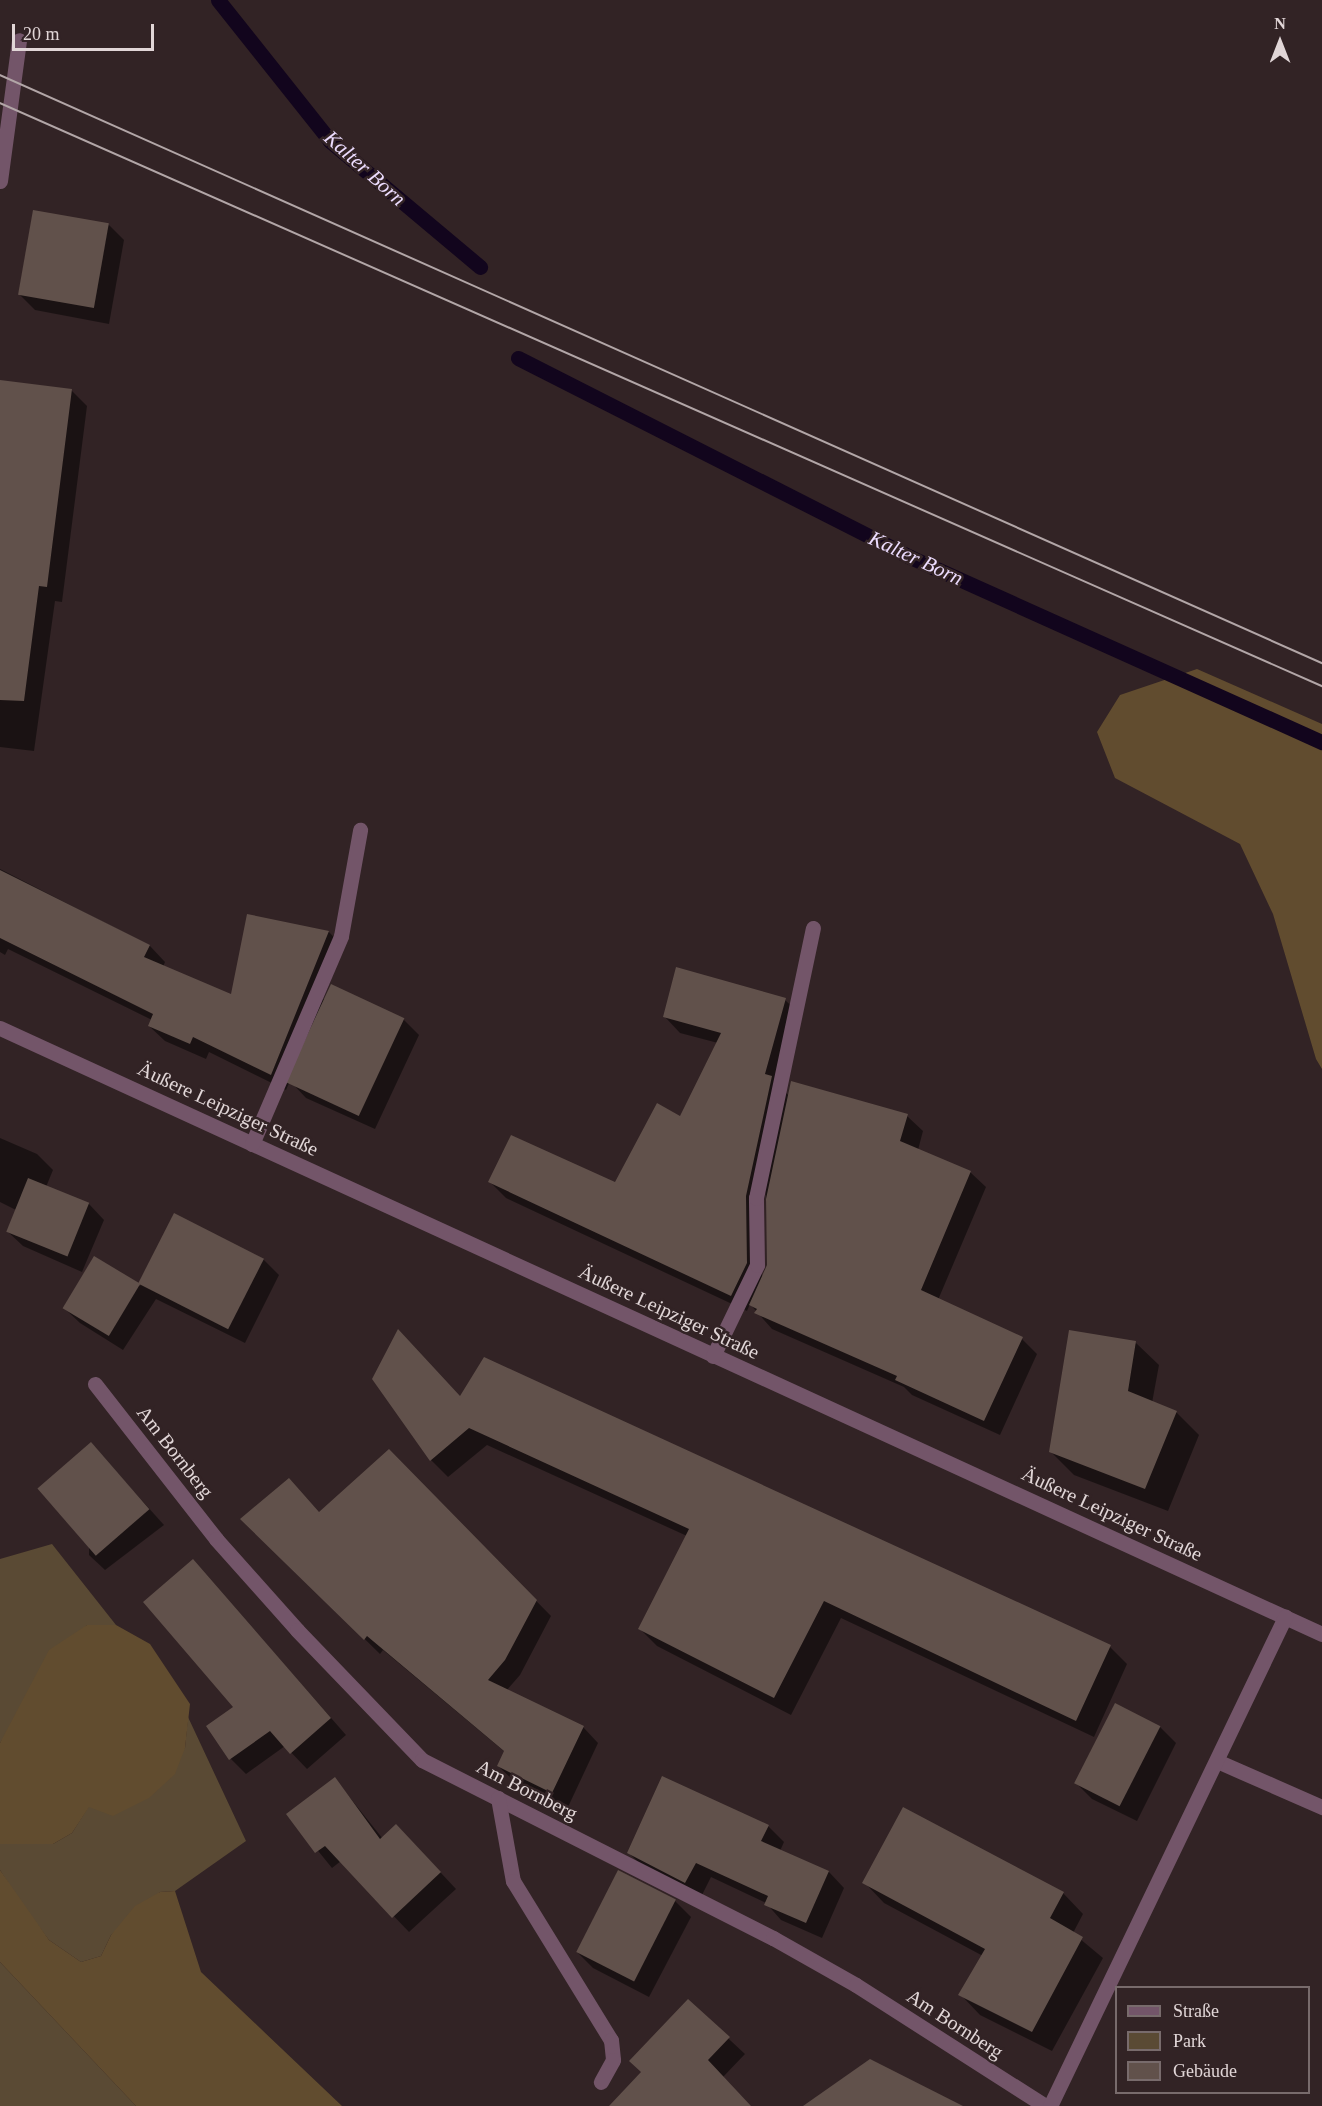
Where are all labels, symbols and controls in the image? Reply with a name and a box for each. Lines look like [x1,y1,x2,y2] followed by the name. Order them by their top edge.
[15,12,158,50] scale bar
[1250,12,1310,72] north arrow
[1274,15,1286,32] text: N
[23,24,60,44] text: 20 m
[319,125,411,211] water label: Kalter Born
[865,525,967,591] water label: Kalter Born
[134,1057,322,1161] street label: Äußere Leipziger Straße
[575,1260,763,1364] street label: Äußere Leipziger Straße
[132,1401,218,1503] street label: Am Bornberg
[1018,1462,1206,1566] street label: Äußere Leipziger Straße
[472,1754,582,1826] street label: Am Bornberg
[902,1984,1008,2064] street label: Am Bornberg
[1115,1986,1310,2094] legend
[1173,2001,1219,2021] text: Straße
[1173,2031,1206,2051] text: Park
[1173,2061,1237,2081] text: Gebäude

